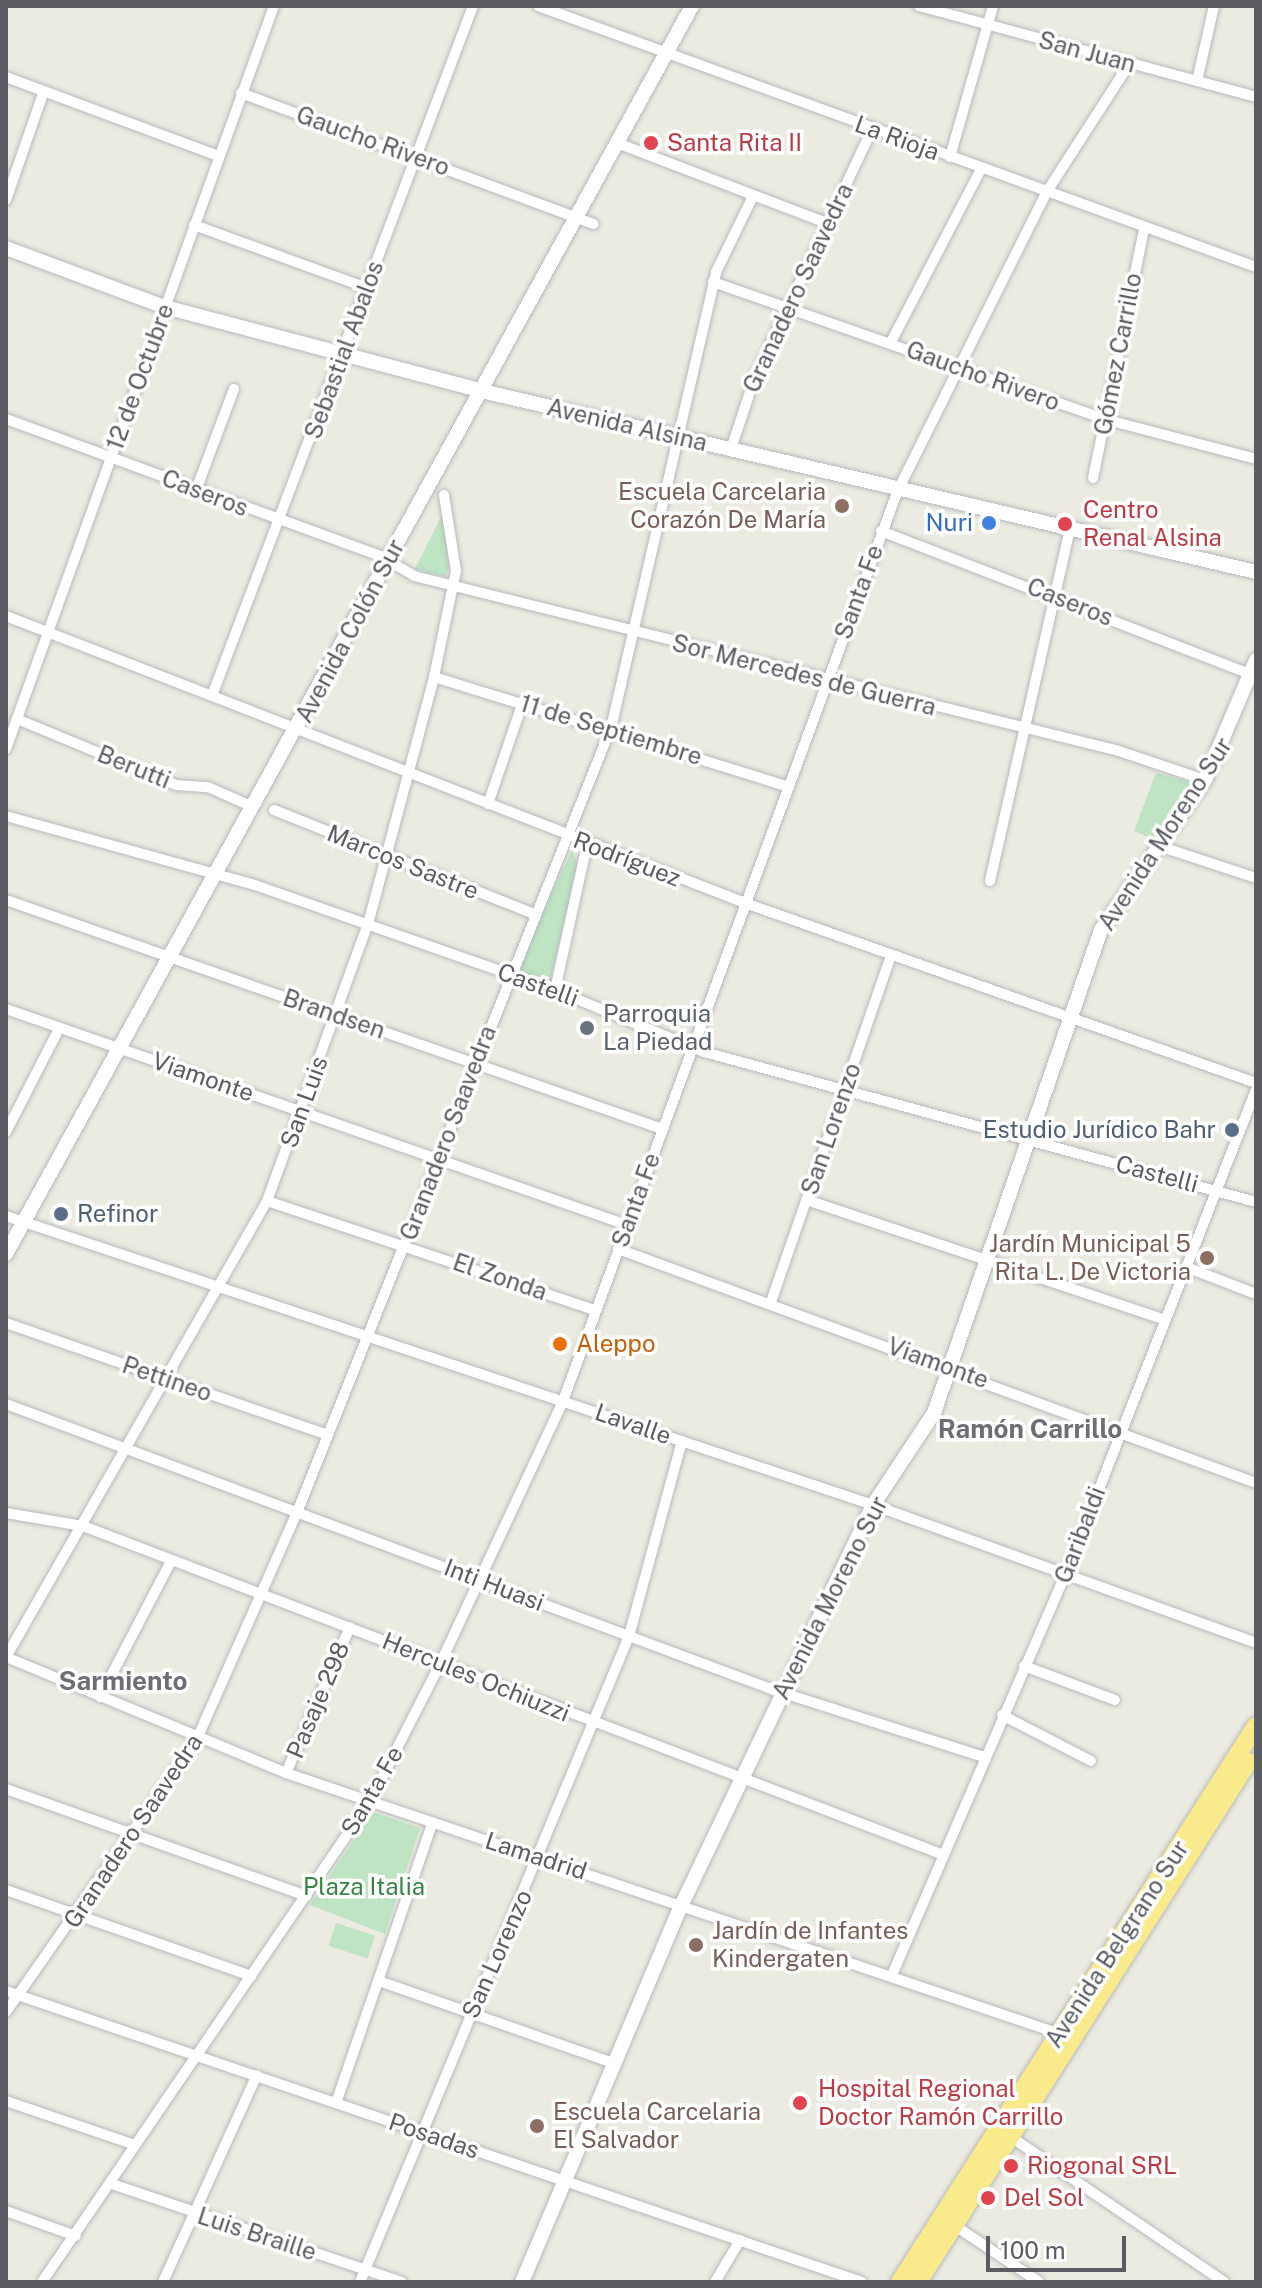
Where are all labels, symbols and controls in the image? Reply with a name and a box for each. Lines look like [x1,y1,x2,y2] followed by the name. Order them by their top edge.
[1035,25,1139,79] street label: San Juan
[292,100,454,182] street label: Gaucho Rivero
[851,109,943,167] street label: La Rioja
[667,129,802,157] place label: Santa Rita II
[642,134,660,152] marker: Santa Rita II
[737,179,859,397] street label: Granadero Saavedra
[298,257,390,443] street label: Sebastial Abalos
[1088,271,1148,437] street label: Gómez Carrillo
[100,300,180,454] street label: 12 de Octubre
[902,335,1064,417] street label: Gaucho Rivero
[544,393,710,457] street label: Avenida Alsina
[158,463,252,523] street label: Caseros
[618,478,826,534] place label: Escuela Carcelaria Corazón De María
[1083,496,1222,552] place label: Centro Renal Alsina
[833,497,851,515] marker: Escuela Carcelaria Corazón De María
[925,509,973,537] place label: Nuri
[1054,513,1076,535] marker: Centro Renal Alsina
[980,514,998,532] marker: Nuri
[289,534,411,728] street label: Avenida Colón Sur
[829,541,889,643] street label: Santa Fe
[1023,572,1117,632] street label: Caseros
[669,628,939,722] street label: Sor Mercedes de Guerra
[516,689,706,771] street label: 11 de Septiembre
[1092,732,1238,936] street label: Avenida Moreno Sur
[93,739,175,795] street label: Berutti
[323,818,483,906] street label: Marcos Sastre
[569,825,685,893] street label: Rodríguez
[494,957,582,1013] street label: Castelli
[279,983,389,1045] street label: Brandsen
[603,1000,712,1056] place label: Parroquia La Piedad
[578,1019,596,1037] marker: Parroquia La Piedad
[394,1022,502,1244] street label: Granadero Saavedra
[148,1046,258,1108] street label: Viamonte
[274,1052,334,1152] street label: San Luis
[795,1059,867,1199] street label: San Lorenzo
[983,1116,1216,1144] place label: Estudio Jurídico Bahr
[1223,1121,1241,1139] marker: Estudio Jurídico Bahr
[606,1149,666,1251] street label: Santa Fe
[1113,1149,1201,1199] street label: Castelli
[77,1200,158,1228] place label: Refinor
[52,1205,70,1223] marker: Refinor
[989,1230,1191,1286] place label: Jardín Municipal 5 Rita L. De Victoria
[449,1247,551,1307] street label: El Zonda
[1198,1249,1216,1267] marker: Jardín Municipal 5 Rita L. De Victoria
[576,1330,655,1358] place label: Aleppo
[883,1331,993,1395] street label: Viamonte
[551,1335,569,1353] marker: Aleppo
[118,1350,216,1408] street label: Pettineo
[591,1398,675,1450] street label: Lavalle
[938,1413,1122,1445] district label: Ramón Carrillo
[1048,1483,1112,1587] street label: Garibaldi
[766,1491,894,1705] street label: Avenida Moreno Sur
[440,1553,548,1617] street label: Inti Huasi
[378,1626,574,1728] street label: Hercules Ochiuzzi
[281,1637,355,1763] street label: Pasaje 298
[59,1665,187,1697] district label: Sarmiento
[57,1729,209,1933] street label: Granadero Saavedra
[335,1741,409,1841] street label: Santa Fe
[482,1826,590,1886] street label: Lamadrid
[1039,1835,1195,2053] street label: Avenida Belgrano Sur
[303,1873,425,1901] park label: Plaza Italia
[456,1885,538,2023] street label: San Lorenzo
[712,1917,909,1973] place label: Jardín de Infantes Kindergaten
[687,1936,705,1954] marker: Jardín de Infantes Kindergaten
[818,2075,1063,2131] place label: Hospital Regional Doctor Ramón Carrillo
[789,2092,811,2114] marker: Hospital Regional Doctor Ramón Carrillo
[553,2098,761,2154] place label: Escuela Carcelaria El Salvador
[385,2107,483,2165] street label: Posadas
[528,2117,546,2135] marker: Escuela Carcelaria El Salvador
[1027,2152,1177,2180] place label: Riogonal SRL
[1002,2157,1020,2175] marker: Riogonal SRL
[1004,2184,1084,2212] place label: Del Sol
[979,2189,997,2207] marker: Del Sol
[194,2201,320,2267] street label: Luis Braille
[990,2220,1130,2270] scale bar
[1000,2236,1066,2264] text: 100 m

